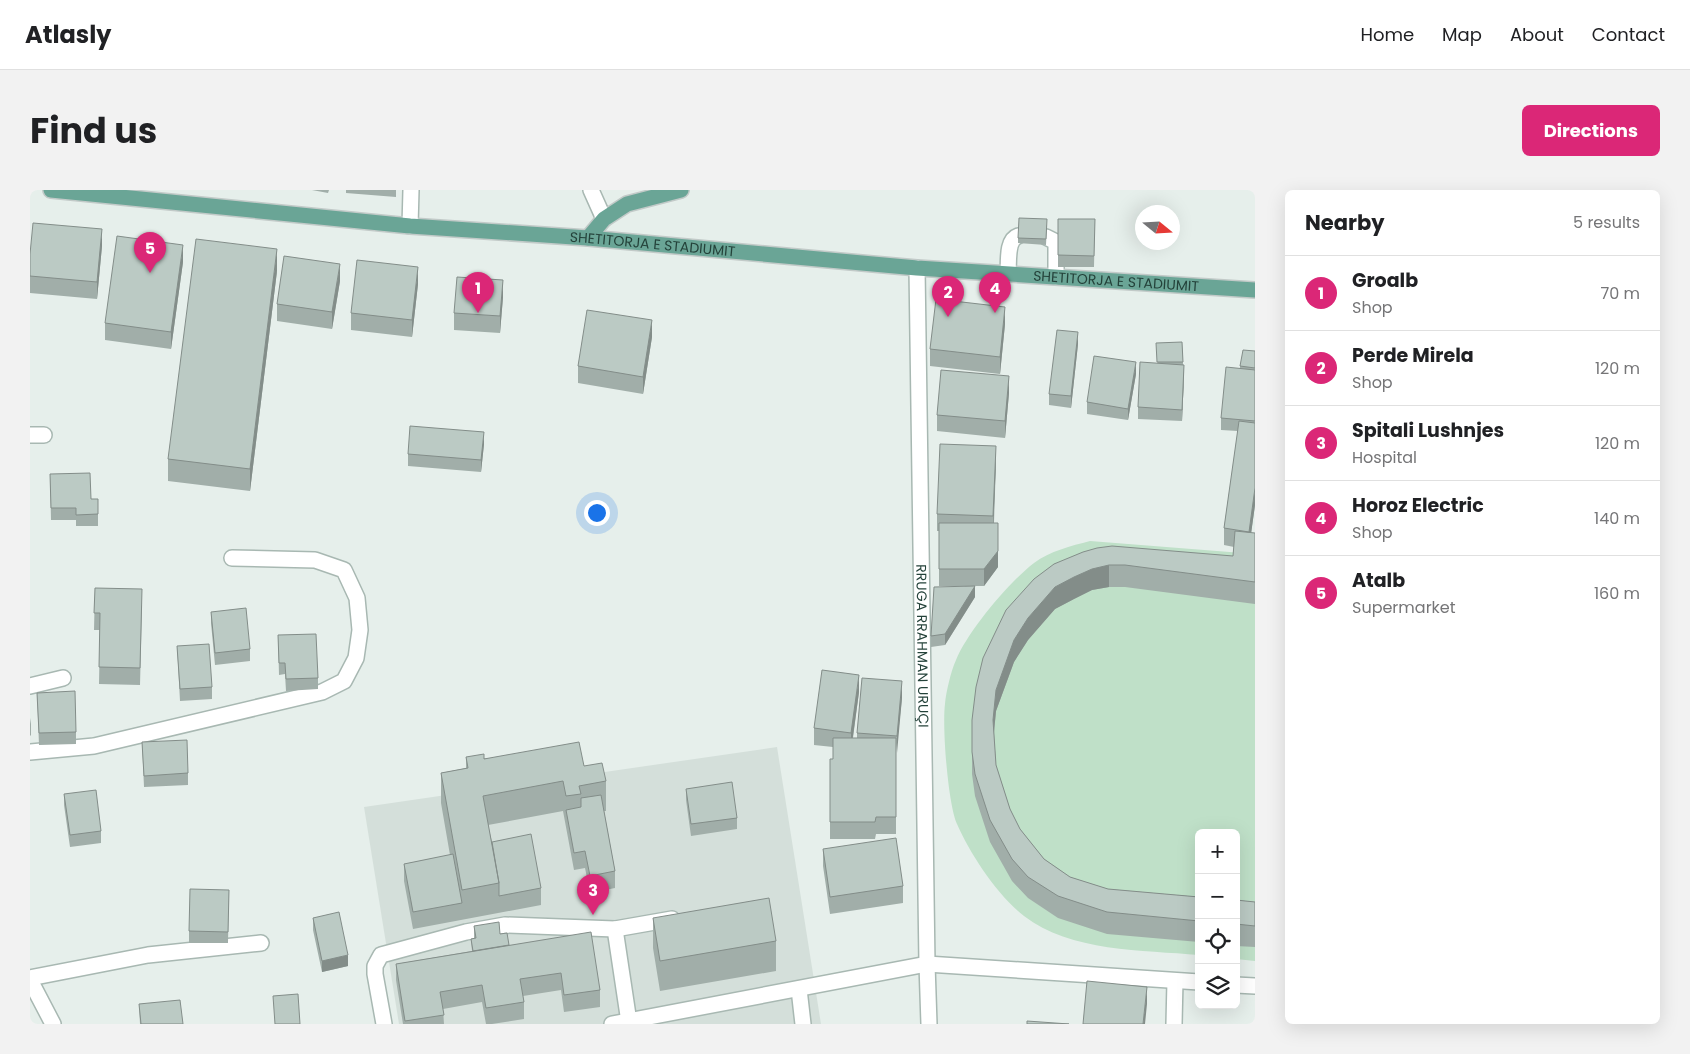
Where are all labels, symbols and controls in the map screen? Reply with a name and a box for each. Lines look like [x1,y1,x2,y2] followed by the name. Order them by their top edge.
[25,18,111,51] text: Atlasly
[1360,22,1414,47] text: Home
[1442,22,1482,47] text: Map
[1510,22,1564,47] text: About
[1592,22,1665,47] text: Contact
[1522,105,1660,156] button: Directions
[30,106,157,155] text: Find us
[1135,205,1180,250] north arrow
[1305,208,1385,237] text: Nearby
[1573,211,1640,234] text: 5 results
[569,227,736,261] street label: SHETITORJA E STADIUMIT
[134,232,166,273] pin: 5
[1033,266,1200,296] street label: SHETITORJA E STADIUMIT
[1352,267,1418,294] text: Groalb
[462,272,494,313] pin: 1
[979,272,1011,313] pin: 4
[932,276,964,317] pin: 2
[1318,282,1324,305] text: 1
[1600,282,1640,305] text: 70 m
[1352,296,1393,319] text: Shop
[1352,342,1474,369] text: Perde Mirela
[1316,357,1326,380] text: 2
[1595,357,1640,380] text: 120 m
[1352,371,1393,394] text: Shop
[1352,417,1504,444] text: Spitali Lushnjes
[1316,432,1326,455] text: 3
[1595,432,1640,455] text: 120 m
[1352,446,1417,469] text: Hospital
[1352,492,1484,519] text: Horoz Electric
[584,500,610,526] your location
[1316,507,1326,530] text: 4
[1594,507,1640,530] text: 140 m
[1352,521,1393,544] text: Shop
[911,564,934,728] street label: RRUGA RRAHMAN URUÇI
[1352,567,1405,594] text: Atalb
[1316,582,1326,605] text: 5
[1594,582,1640,605] text: 160 m
[1352,596,1456,619] text: Supermarket
[1195,829,1240,1009] map controls
[1195,829,1240,874] button: +
[577,874,609,915] pin: 3
[1195,874,1240,919] button: −
[1195,919,1240,964] button: locate
[1195,964,1240,1009] button: layers

